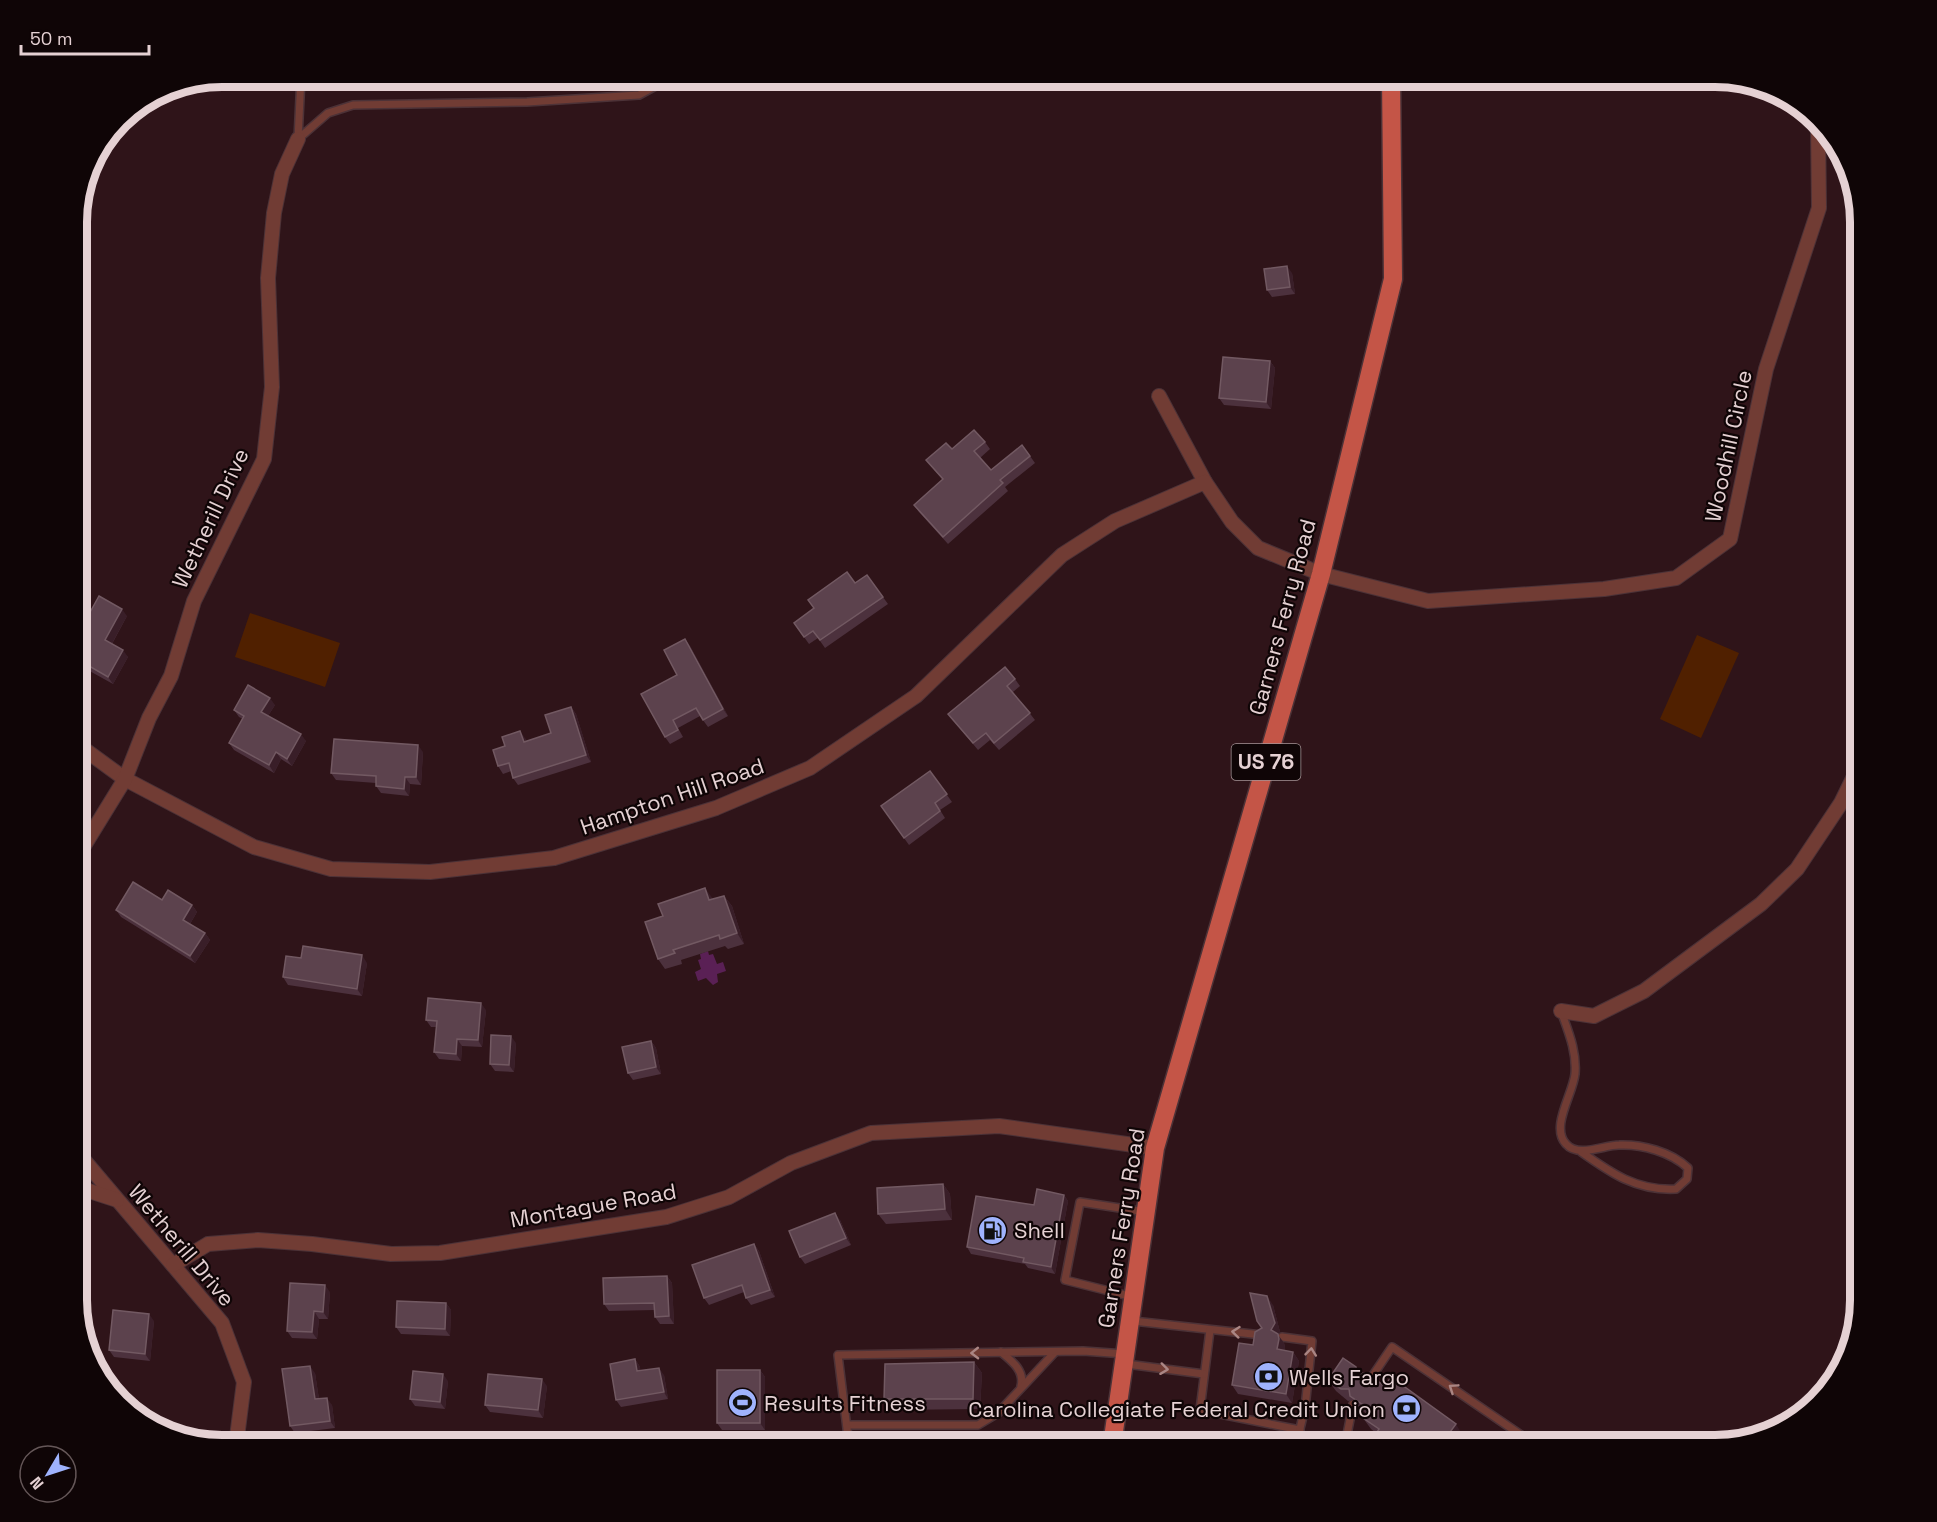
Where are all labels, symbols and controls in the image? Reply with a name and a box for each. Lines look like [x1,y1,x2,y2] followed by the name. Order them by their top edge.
[21,18,148,56] scale bar
[30,27,72,50] text: 50 m
[1698,367,1758,525] street label: Woodhill Circle
[165,444,255,592] street label: Wetherill Drive
[1242,516,1322,718] street label: Garners Ferry Road
[1232,744,1300,780] road number: US 76
[576,751,768,841] street label: Hampton Hill Road
[1091,1126,1151,1330] street label: Garners Ferry Road
[508,1177,678,1233] street label: Montague Road
[123,1178,241,1312] street label: Wetherill Drive
[977,1214,1009,1246] fuel station icon: Shell
[1014,1216,1065,1244] place label: Shell
[1231,1326,1240,1339] one-way arrow
[971,1347,980,1359] one-way arrow
[1304,1347,1317,1356] one-way arrow
[1252,1361,1284,1393] bank icon: Wells Fargo
[1159,1362,1169,1375] one-way arrow
[1289,1363,1409,1391] place label: Wells Fargo
[1449,1384,1460,1395] one-way arrow
[727,1387,759,1419] sports icon: Results Fitness
[764,1389,926,1417] place label: Results Fitness
[1390,1393,1422,1425] bank icon: Carolina Collegiate Federal Credit Union
[968,1395,1385,1423] place label: Carolina Collegiate Federal Credit Union
[18,1444,78,1504] north arrow
[25,1472,48,1494] text: N

